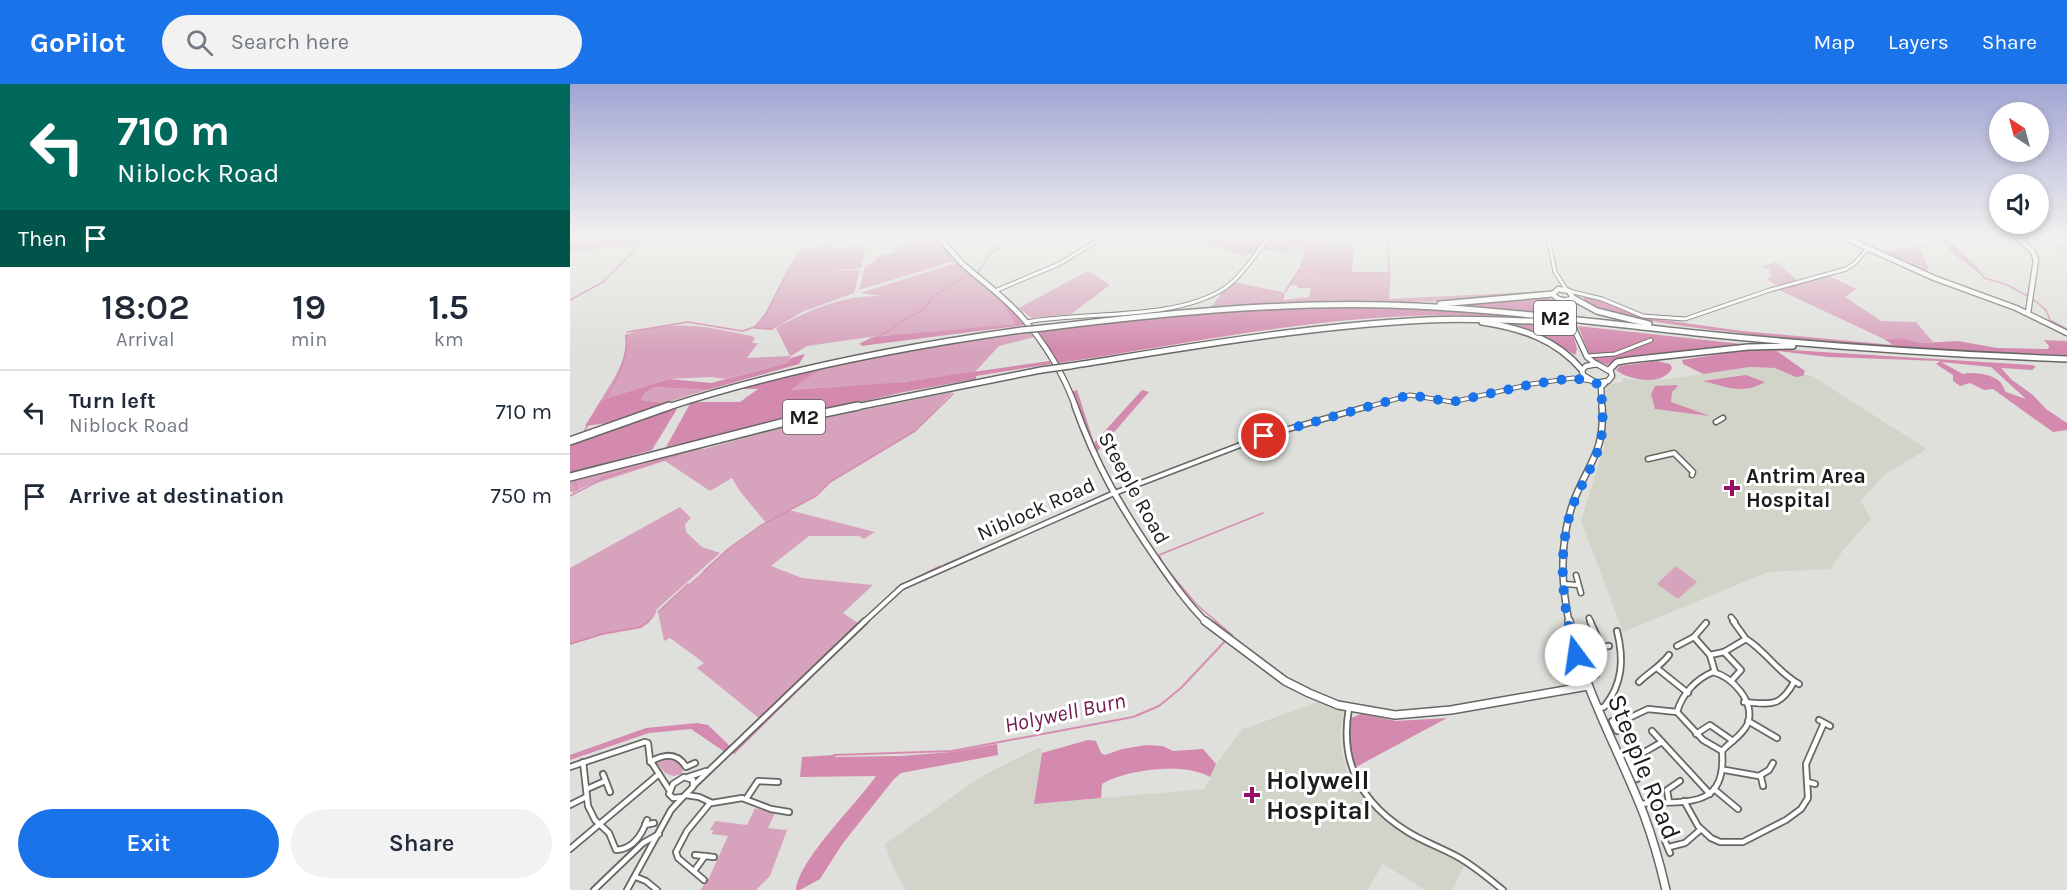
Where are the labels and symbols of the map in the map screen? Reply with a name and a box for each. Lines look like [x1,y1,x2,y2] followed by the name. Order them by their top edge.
[1989,102,2049,162] north arrow
[1534,301,1576,335] road number: M2
[783,400,825,434] road number: M2
[1238,410,1289,461] pin
[1093,428,1175,548] street label: Steeple Road
[1746,464,1866,512] place label: Antrim Area Hospital
[973,472,1099,546] street label: Niblock Road
[1723,479,1741,497] marker: Antrim Area Hospital
[1544,623,1608,687] position arrow
[1002,687,1128,739] water label: Holywell Burn
[1601,690,1687,844] street label: Steeple Road
[1266,765,1371,826] place label: Holywell Hospital
[1243,786,1261,804] marker: Holywell Hospital

